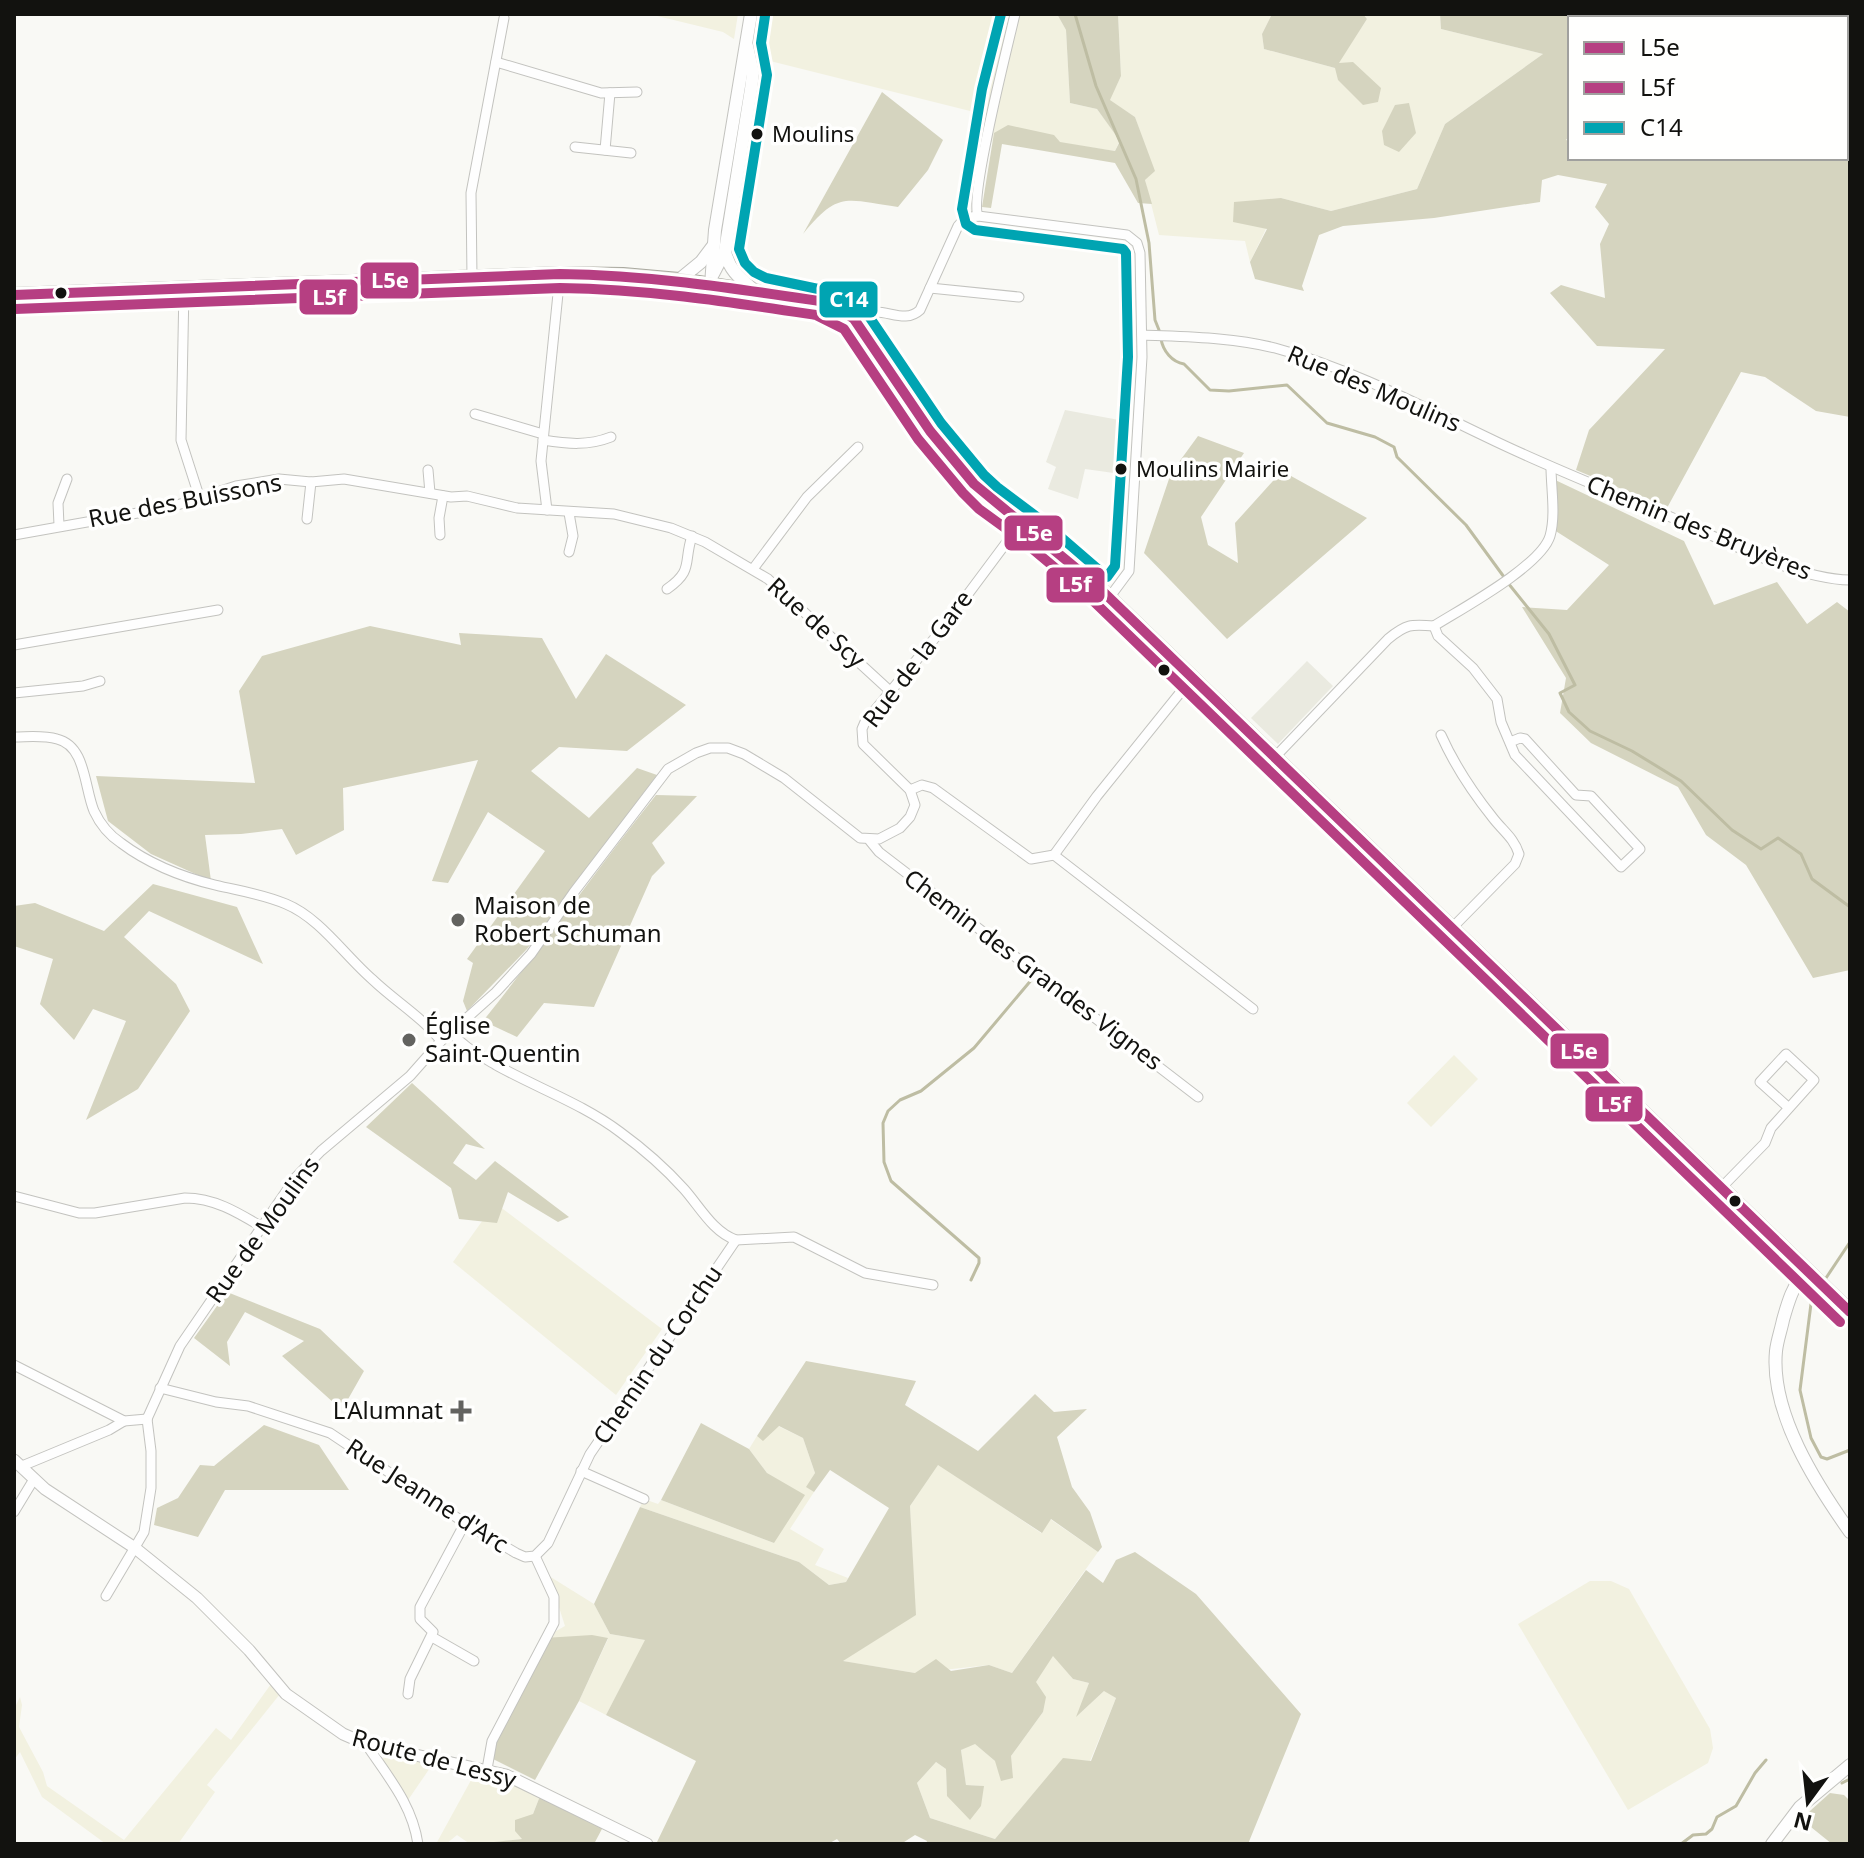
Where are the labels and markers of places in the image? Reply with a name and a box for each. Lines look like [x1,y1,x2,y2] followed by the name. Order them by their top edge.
[772,118,854,148] place label: Moulins
[749,126,765,142] marker: Moulins
[53,285,69,301] unlabelled marker
[1136,453,1289,483] place label: Moulins Mairie
[1113,461,1129,477] marker: Moulins Mairie
[1156,662,1172,678] unlabelled marker
[474,888,662,949] place label: Maison de Robert Schuman
[449,911,467,929] marker: Maison de Robert Schuman
[425,1008,581,1069] place label: Église Saint-Quentin
[400,1031,418,1049] marker: Église Saint-Quentin
[1727,1193,1743,1209] unlabelled marker
[333,1393,443,1426] place label: L'Alumnat
[450,1400,472,1422] marker: L'Alumnat

